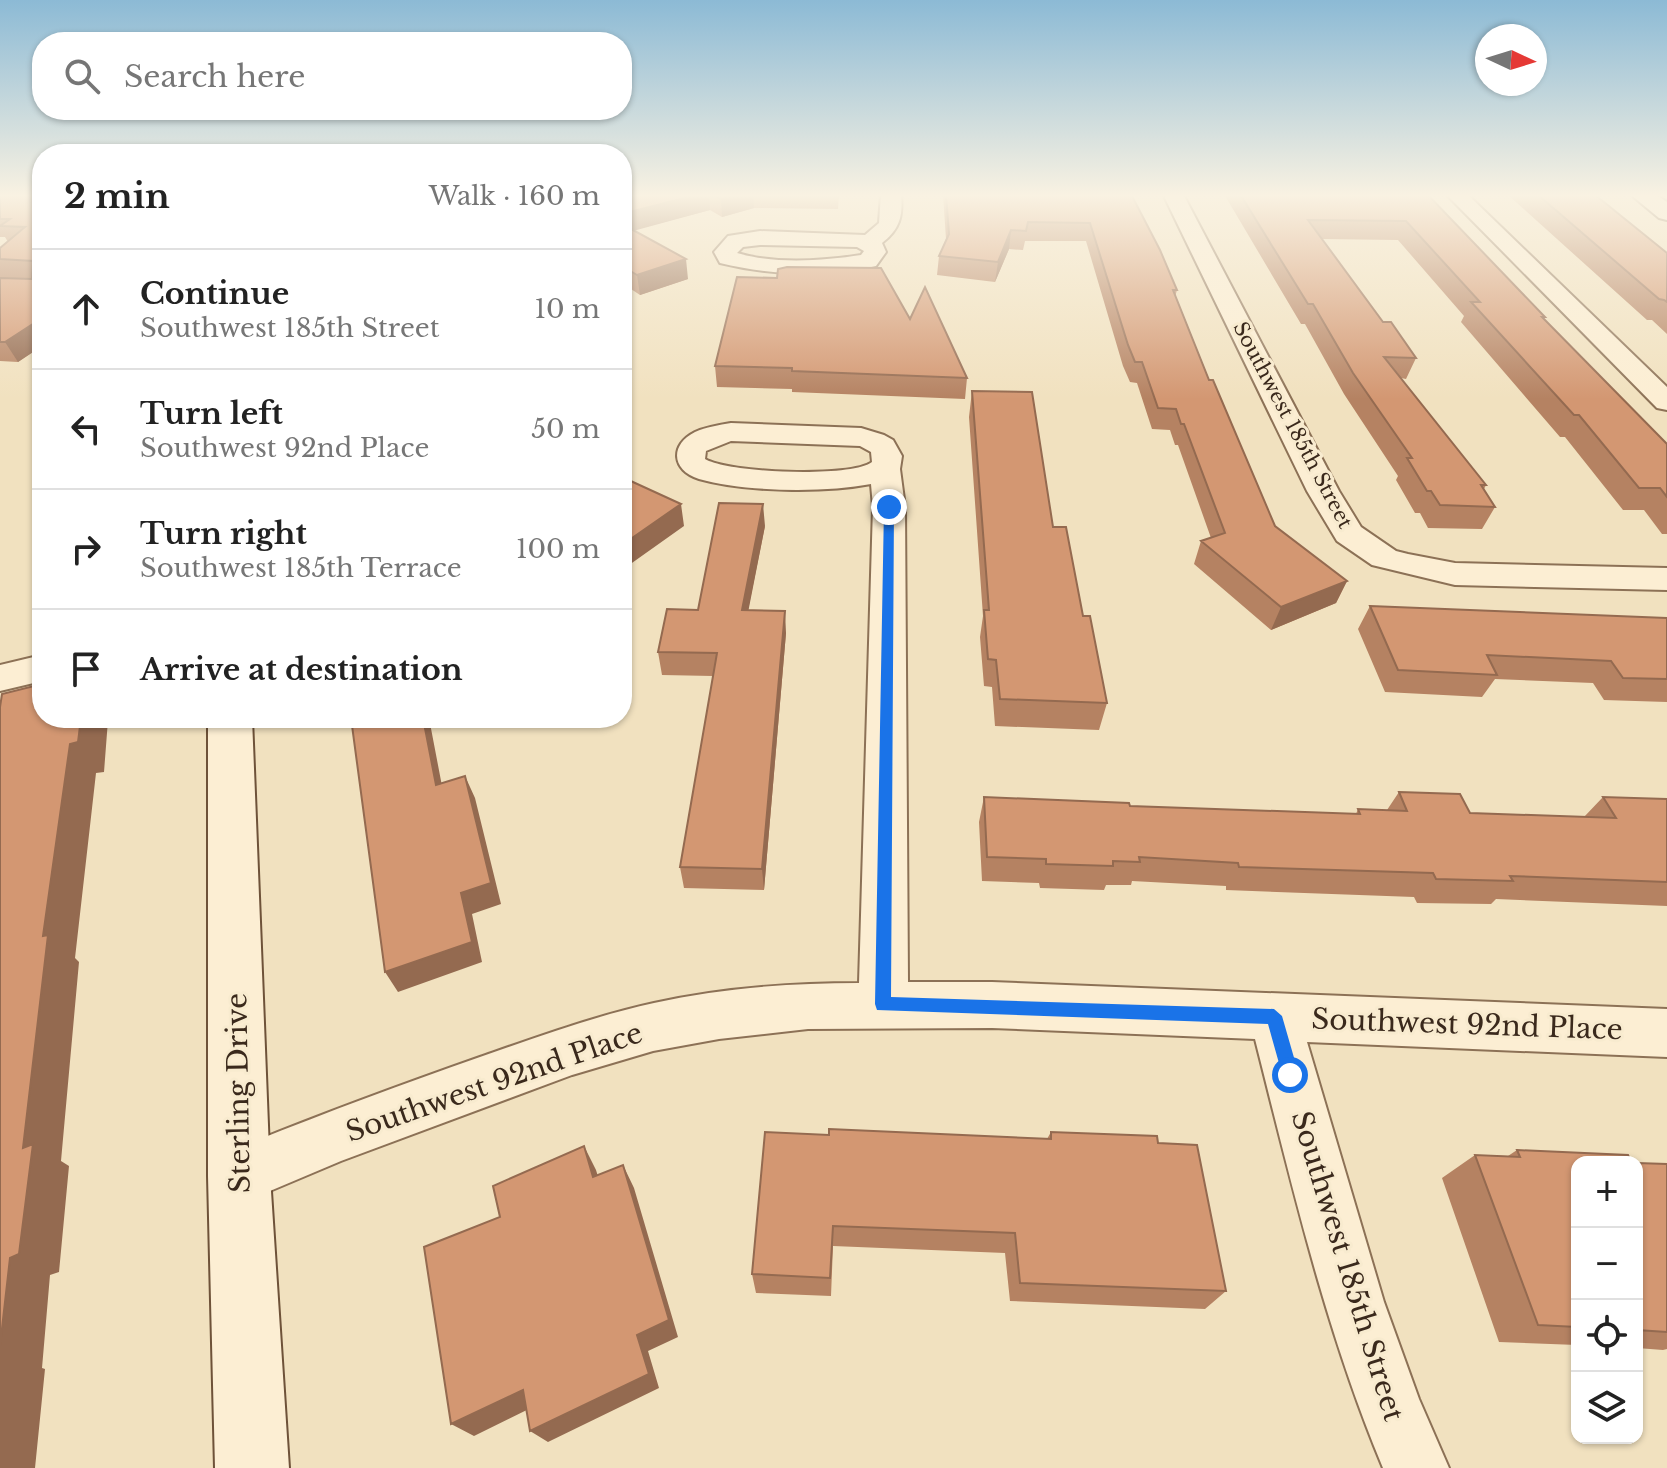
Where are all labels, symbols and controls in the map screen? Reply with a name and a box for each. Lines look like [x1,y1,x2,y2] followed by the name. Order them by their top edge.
[1475,24,1547,96] north arrow
[32,32,632,120] search box
[60,54,104,98] icon: search
[124,58,305,95] text: Search here
[64,175,170,217] text: 2 min
[429,180,600,212] text: Walk · 160 m
[140,275,289,312] text: Continue
[64,287,108,331] icon: ahead
[534,293,600,325] text: 10 m
[140,312,440,344] text: Southwest 185th Street
[1228,318,1358,533] street label: Southwest 185th Street
[140,395,283,432] text: Turn left
[64,407,108,451] icon: left
[531,413,600,445] text: 50 m
[140,432,429,464] text: Southwest 92nd Place
[871,489,907,525] route end
[140,515,307,552] text: Turn right
[64,527,108,571] icon: right
[516,533,600,565] text: 100 m
[140,552,462,584] text: Southwest 185th Terrace
[64,647,108,691] icon: arrive
[140,651,463,688] text: Arrive at destination
[219,993,258,1193] street label: Sterling Drive
[1311,1002,1623,1047] street label: Southwest 92nd Place
[341,1015,647,1150] street label: Southwest 92nd Place
[1272,1057,1308,1093] route start
[1284,1107,1412,1426] street label: Southwest 185th Street
[1571,1156,1643,1444] map controls
[1571,1156,1643,1228] button: +
[1571,1228,1643,1300] button: −
[1571,1300,1643,1372] button: locate
[1571,1372,1643,1444] button: layers

